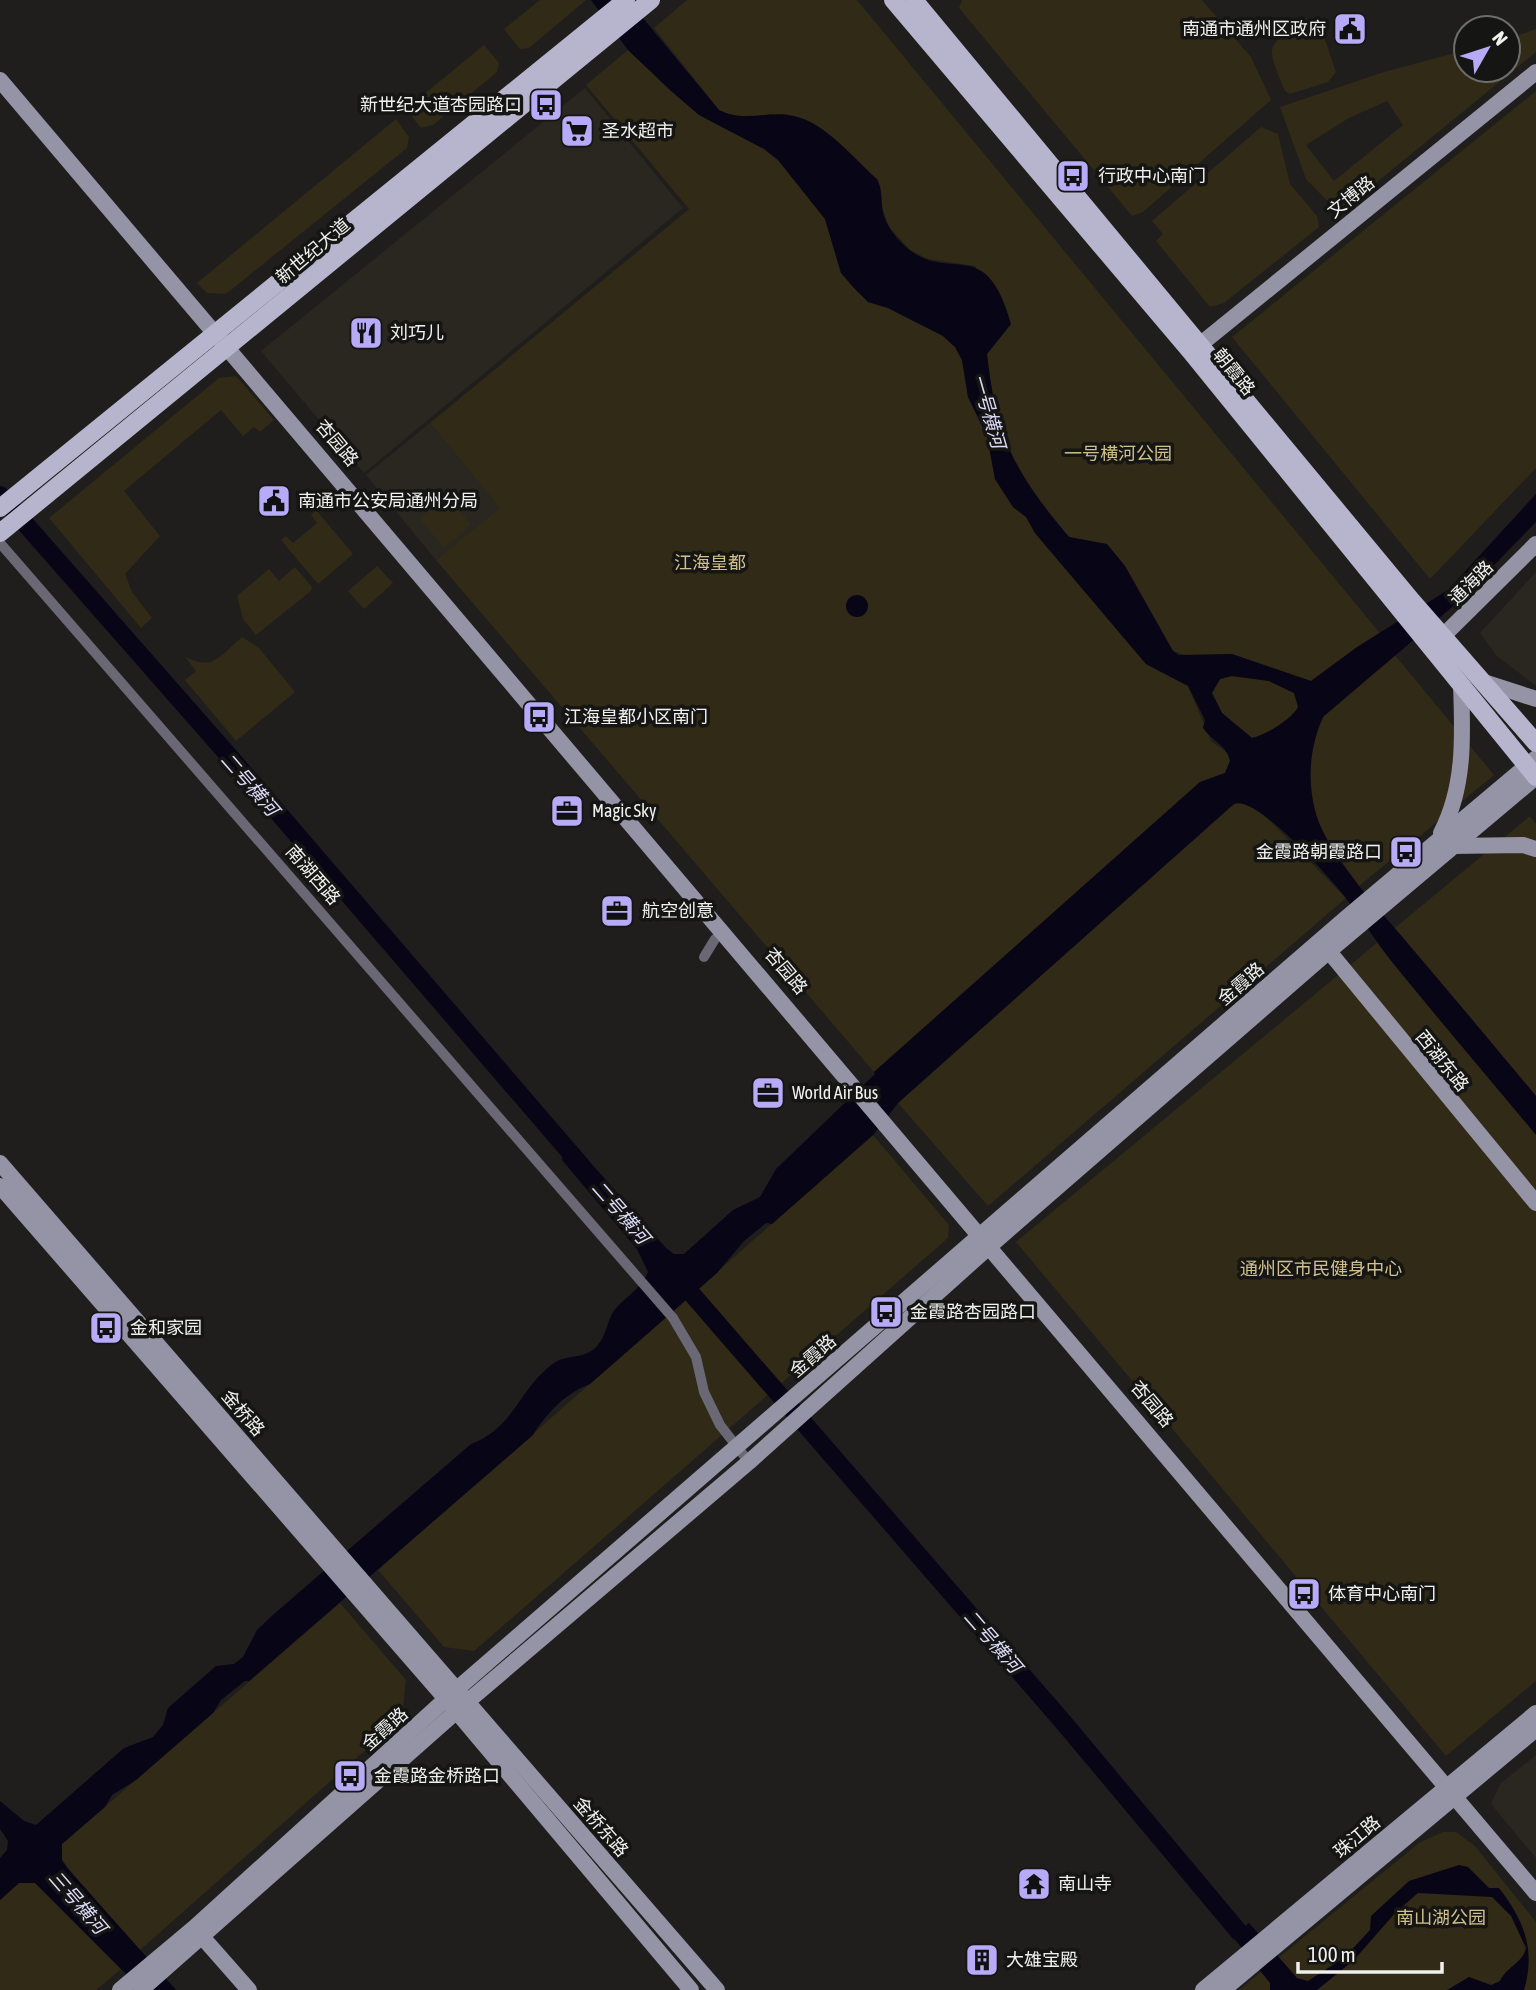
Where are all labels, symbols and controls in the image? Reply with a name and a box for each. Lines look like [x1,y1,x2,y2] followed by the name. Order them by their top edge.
[1331,10,1369,48] public building icon: 南通市通州区政府
[1452,14,1522,84] north arrow
[1182,18,1326,39] place label: 南通市通州区政府
[1488,27,1512,50] text: N
[527,86,565,124] bus stop icon: 新世纪大道杏园路口
[360,94,522,115] place label: 新世纪大道杏园路口
[558,112,596,150] supermarket icon: 圣水超市
[602,120,674,141] place label: 圣水超市
[1054,157,1092,195] bus stop icon: 行政中心南门
[1098,165,1206,186] place label: 行政中心南门
[1323,171,1378,222] street label: 文博路
[271,214,354,288] street label: 新世纪大道
[347,314,385,352] restaurant icon: 刘巧儿
[390,322,444,343] place label: 刘巧儿
[1209,344,1260,399] street label: 朝霞路
[968,371,1011,454] water label: 一号横河
[312,415,363,470] street label: 杏园路
[1064,443,1172,464] park label: 一号横河公园
[255,482,293,520] public building icon: 南通市公安局通州分局
[298,490,478,511] place label: 南通市公安局通州分局
[674,552,746,573] park label: 江海皇都
[1444,556,1497,609] street label: 通海路
[520,698,558,736] bus stop icon: 江海皇都小区南门
[564,706,708,727] place label: 江海皇都小区南门
[217,748,286,823] water label: 二号横河
[548,792,586,830] office icon: Magic Sky
[592,800,656,821] place label: Magic Sky
[1387,833,1425,871] bus stop icon: 金霞路朝霞路口
[282,841,345,909] street label: 南湖西路
[1256,841,1382,862] place label: 金霞路朝霞路口
[598,892,636,930] office icon: 航空创意
[642,900,714,921] place label: 航空创意
[761,943,812,998] street label: 杏园路
[1213,958,1268,1009] street label: 金霞路
[1412,1026,1473,1095] street label: 西湖东路
[749,1074,787,1112] office icon: World Air Bus
[792,1082,878,1103] place label: World Air Bus
[588,1176,657,1251] water label: 二号横河
[1240,1258,1402,1279] park label: 通州区市民健身中心
[867,1293,905,1331] bus stop icon: 金霞路杏园路口
[910,1301,1036,1322] place label: 金霞路杏园路口
[87,1309,125,1347] bus stop icon: 金和家园
[130,1317,202,1338] place label: 金和家园
[785,1330,840,1381] street label: 金霞路
[1127,1376,1178,1431] street label: 杏园路
[218,1385,269,1440] street label: 金桥路
[1285,1575,1323,1613] bus stop icon: 体育中心南门
[1328,1583,1436,1604] place label: 体育中心南门
[960,1605,1029,1680] water label: 二号横河
[358,1703,412,1754] street label: 金霞路
[331,1757,369,1795] bus stop icon: 金霞路金桥路口
[374,1765,500,1786] place label: 金霞路金桥路口
[570,1793,633,1861] street label: 金桥东路
[1329,1811,1384,1862] street label: 珠江路
[1015,1865,1053,1903] temple icon: 南山寺
[45,1866,114,1941] water label: 三号横河
[1058,1873,1112,1894] place label: 南山寺
[1396,1907,1486,1928] park label: 南山湖公园
[1298,1930,1442,1974] scale bar
[963,1941,1001,1979] building icon: 大雄宝殿
[1308,1942,1356,1966] text: 100 m
[1006,1949,1078,1970] place label: 大雄宝殿

